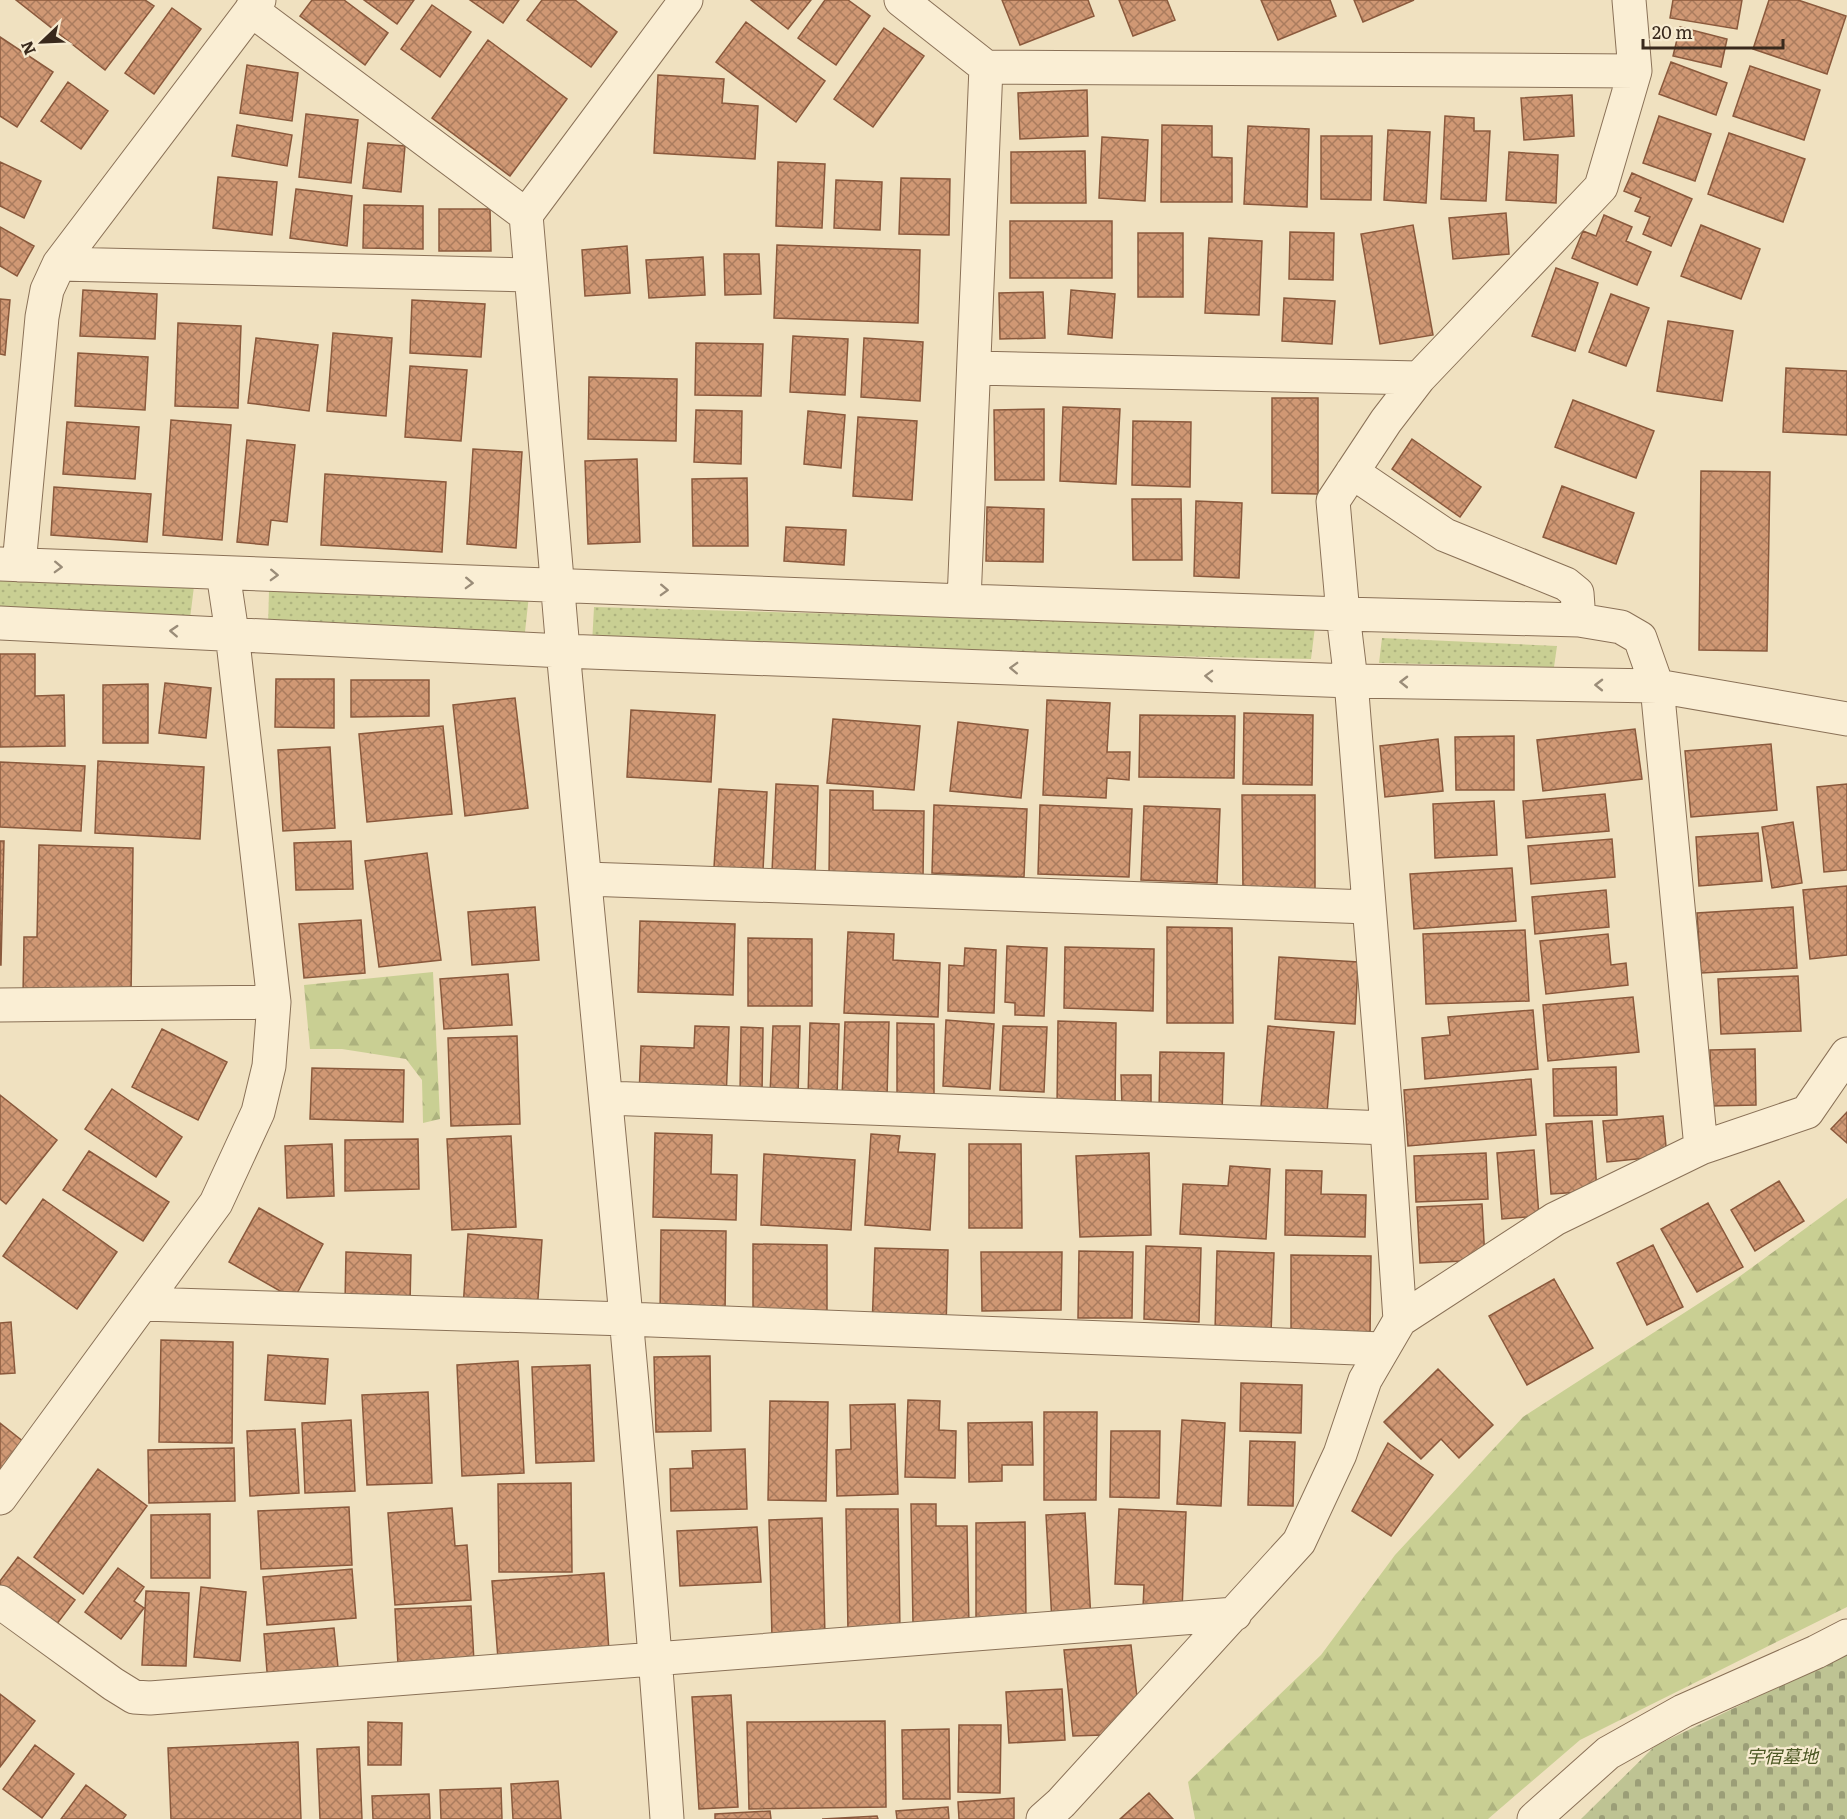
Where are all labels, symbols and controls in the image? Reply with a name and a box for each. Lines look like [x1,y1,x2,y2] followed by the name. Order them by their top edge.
[12,12,72,72] north arrow
[1643,12,1782,50] scale bar
[1652,18,1693,45] text: 20 m
[14,37,41,59] text: N
[54,560,63,573] one-way arrow
[270,569,279,582] one-way arrow
[465,576,474,589] one-way arrow
[659,584,668,597] one-way arrow
[169,624,178,637] one-way arrow
[1010,662,1019,675] one-way arrow
[1205,669,1214,682] one-way arrow
[1399,676,1408,688] one-way arrow
[1594,679,1603,691] one-way arrow
[1746,1742,1820,1769] park label: 宇宿墓地

